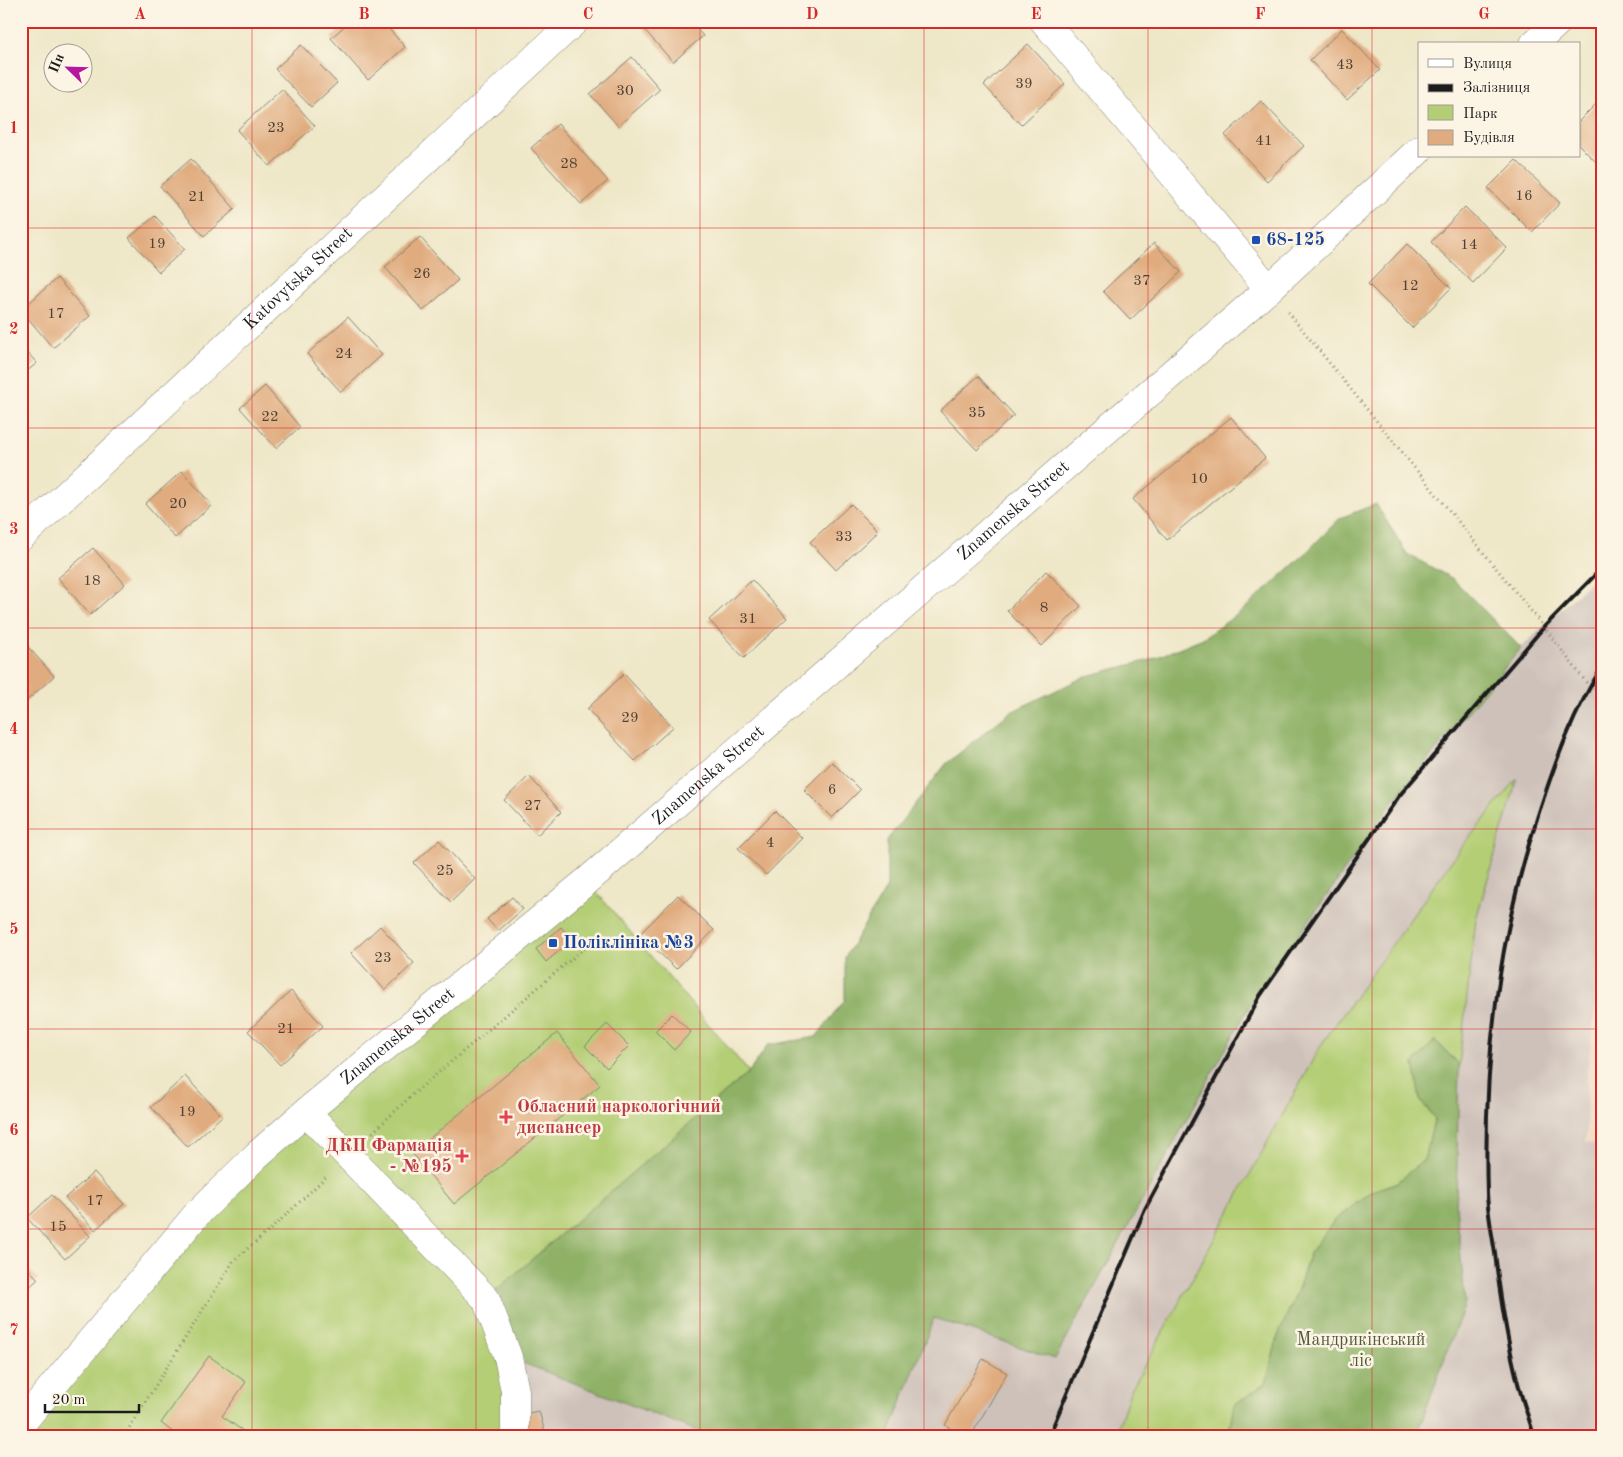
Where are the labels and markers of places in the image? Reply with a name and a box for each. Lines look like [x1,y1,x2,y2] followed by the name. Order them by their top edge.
[1266,231,1325,249] place label: 68-125
[1250,234,1262,246] marker: 68-125
[563,934,694,952] place label: Поліклініка №3
[547,937,559,949] marker: Поліклініка №3
[517,1098,721,1137] place label: Обласний наркологічний диспансер
[499,1110,513,1124] marker: Обласний наркологічний диспансер
[325,1137,452,1176] place label: ДКП Фармація - №195
[456,1150,468,1162] marker: ДКП Фармація - №195

